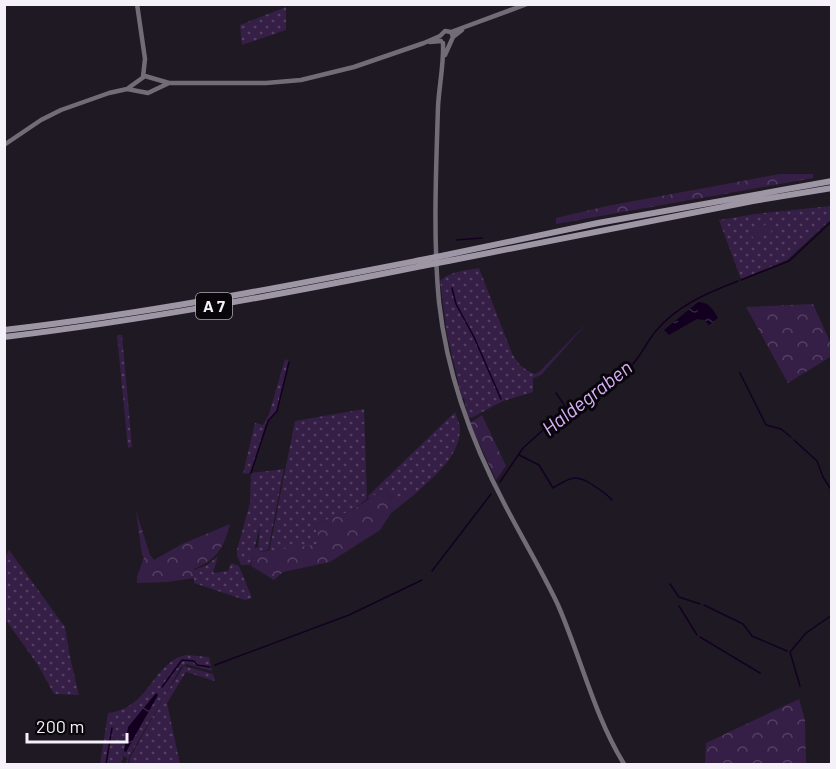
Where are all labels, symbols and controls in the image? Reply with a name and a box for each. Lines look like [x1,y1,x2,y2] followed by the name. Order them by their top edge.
[196,293,232,319] road number: A 7
[537,355,636,440] water label: Haldegraben
[27,706,128,744] scale bar
[36,715,84,737] text: 200 m

